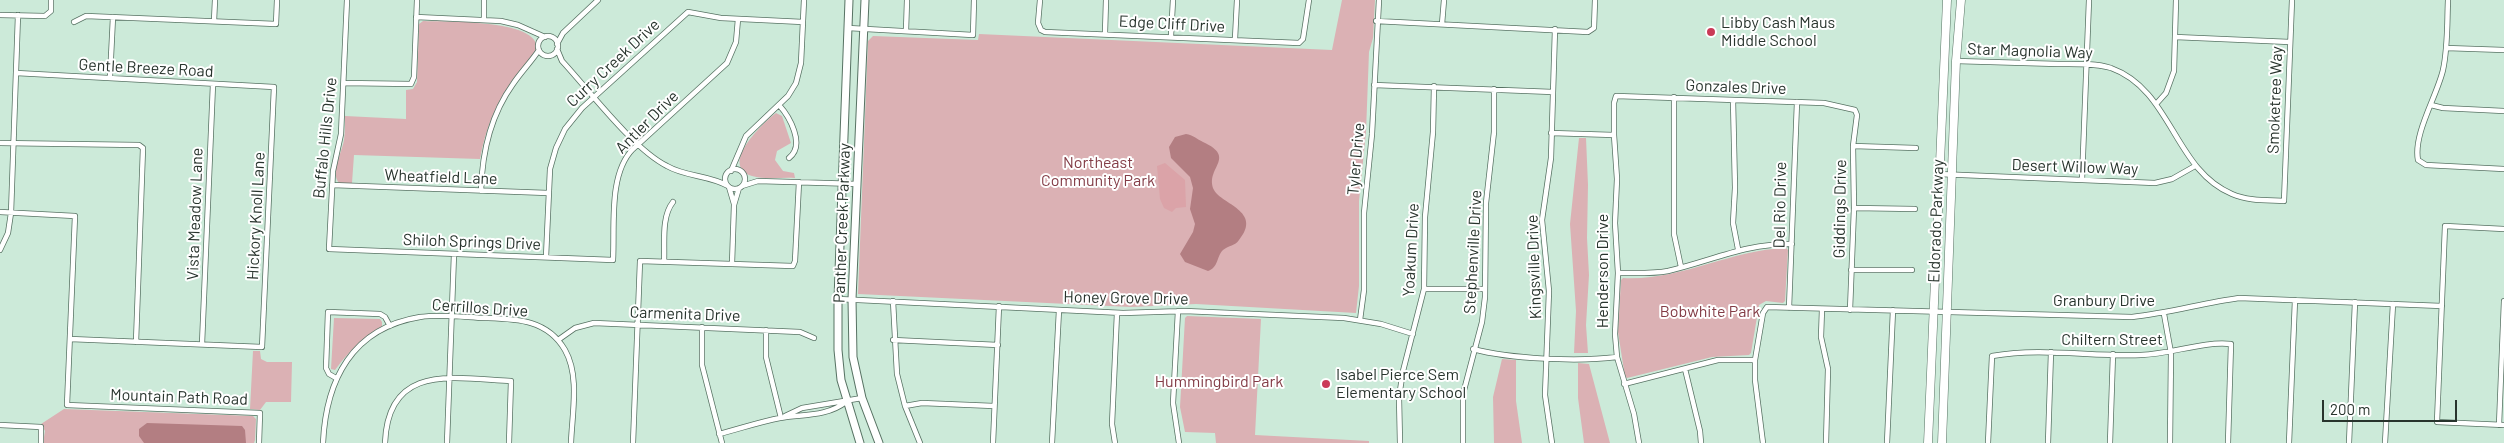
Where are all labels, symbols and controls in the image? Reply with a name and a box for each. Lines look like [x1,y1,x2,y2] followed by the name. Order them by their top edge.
[1118,12,1226,36] street label: Edge Cliff Drive
[1721,13,1835,51] place label: Libby Cash Maus Middle School
[562,15,664,111] street label: Curry Creek Drive
[1705,26,1717,38] marker: Libby Cash Maus Middle School
[1967,39,2093,63] street label: Star Magnolia Way
[2264,46,2286,154] street label: Smoketree Way
[78,55,214,81] street label: Gentle Breeze Road
[309,76,341,200] street label: Buffalo Hills Drive
[1685,76,1787,98] street label: Gonzales Drive
[612,87,682,157] street label: Antler Drive
[1343,122,1369,196] street label: Tyler Drive
[830,143,854,303] street label: Panther Creek Parkway
[183,147,207,281] street label: Vista Meadow Lane
[243,152,269,280] street label: Hickory Knoll Lane
[1041,153,1155,191] park label: Northeast Community Park
[2011,155,2139,179] street label: Desert Willow Way
[1830,159,1850,259] street label: Giddings Drive
[1924,159,1948,283] street label: Eldorado Parkway
[1770,161,1790,249] street label: Del Rio Drive
[384,165,498,189] street label: Wheatfield Lane
[1460,189,1486,315] street label: Stephenville Drive
[1399,203,1423,297] street label: Yoakum Drive
[1523,214,1545,320] street label: Kingsville Drive
[1593,214,1613,328] street label: Henderson Drive
[403,230,541,254] street label: Shiloh Springs Drive
[1063,287,1189,309] street label: Honey Grove Drive
[2053,291,2155,311] street label: Granbury Drive
[431,295,529,321] street label: Cerrillos Drive
[629,302,741,326] street label: Carmenita Drive
[1660,302,1760,322] park label: Bobwhite Park
[2061,330,2163,350] street label: Chiltern Street
[1336,365,1466,403] place label: Isabel Pierce Sem Elementary School
[1155,372,1283,392] park label: Hummingbird Park
[1320,378,1332,390] marker: Isabel Pierce Sem Elementary School
[110,385,248,409] street label: Mountain Path Road
[2324,390,2459,422] scale bar
[2330,400,2370,418] text: 200 m

